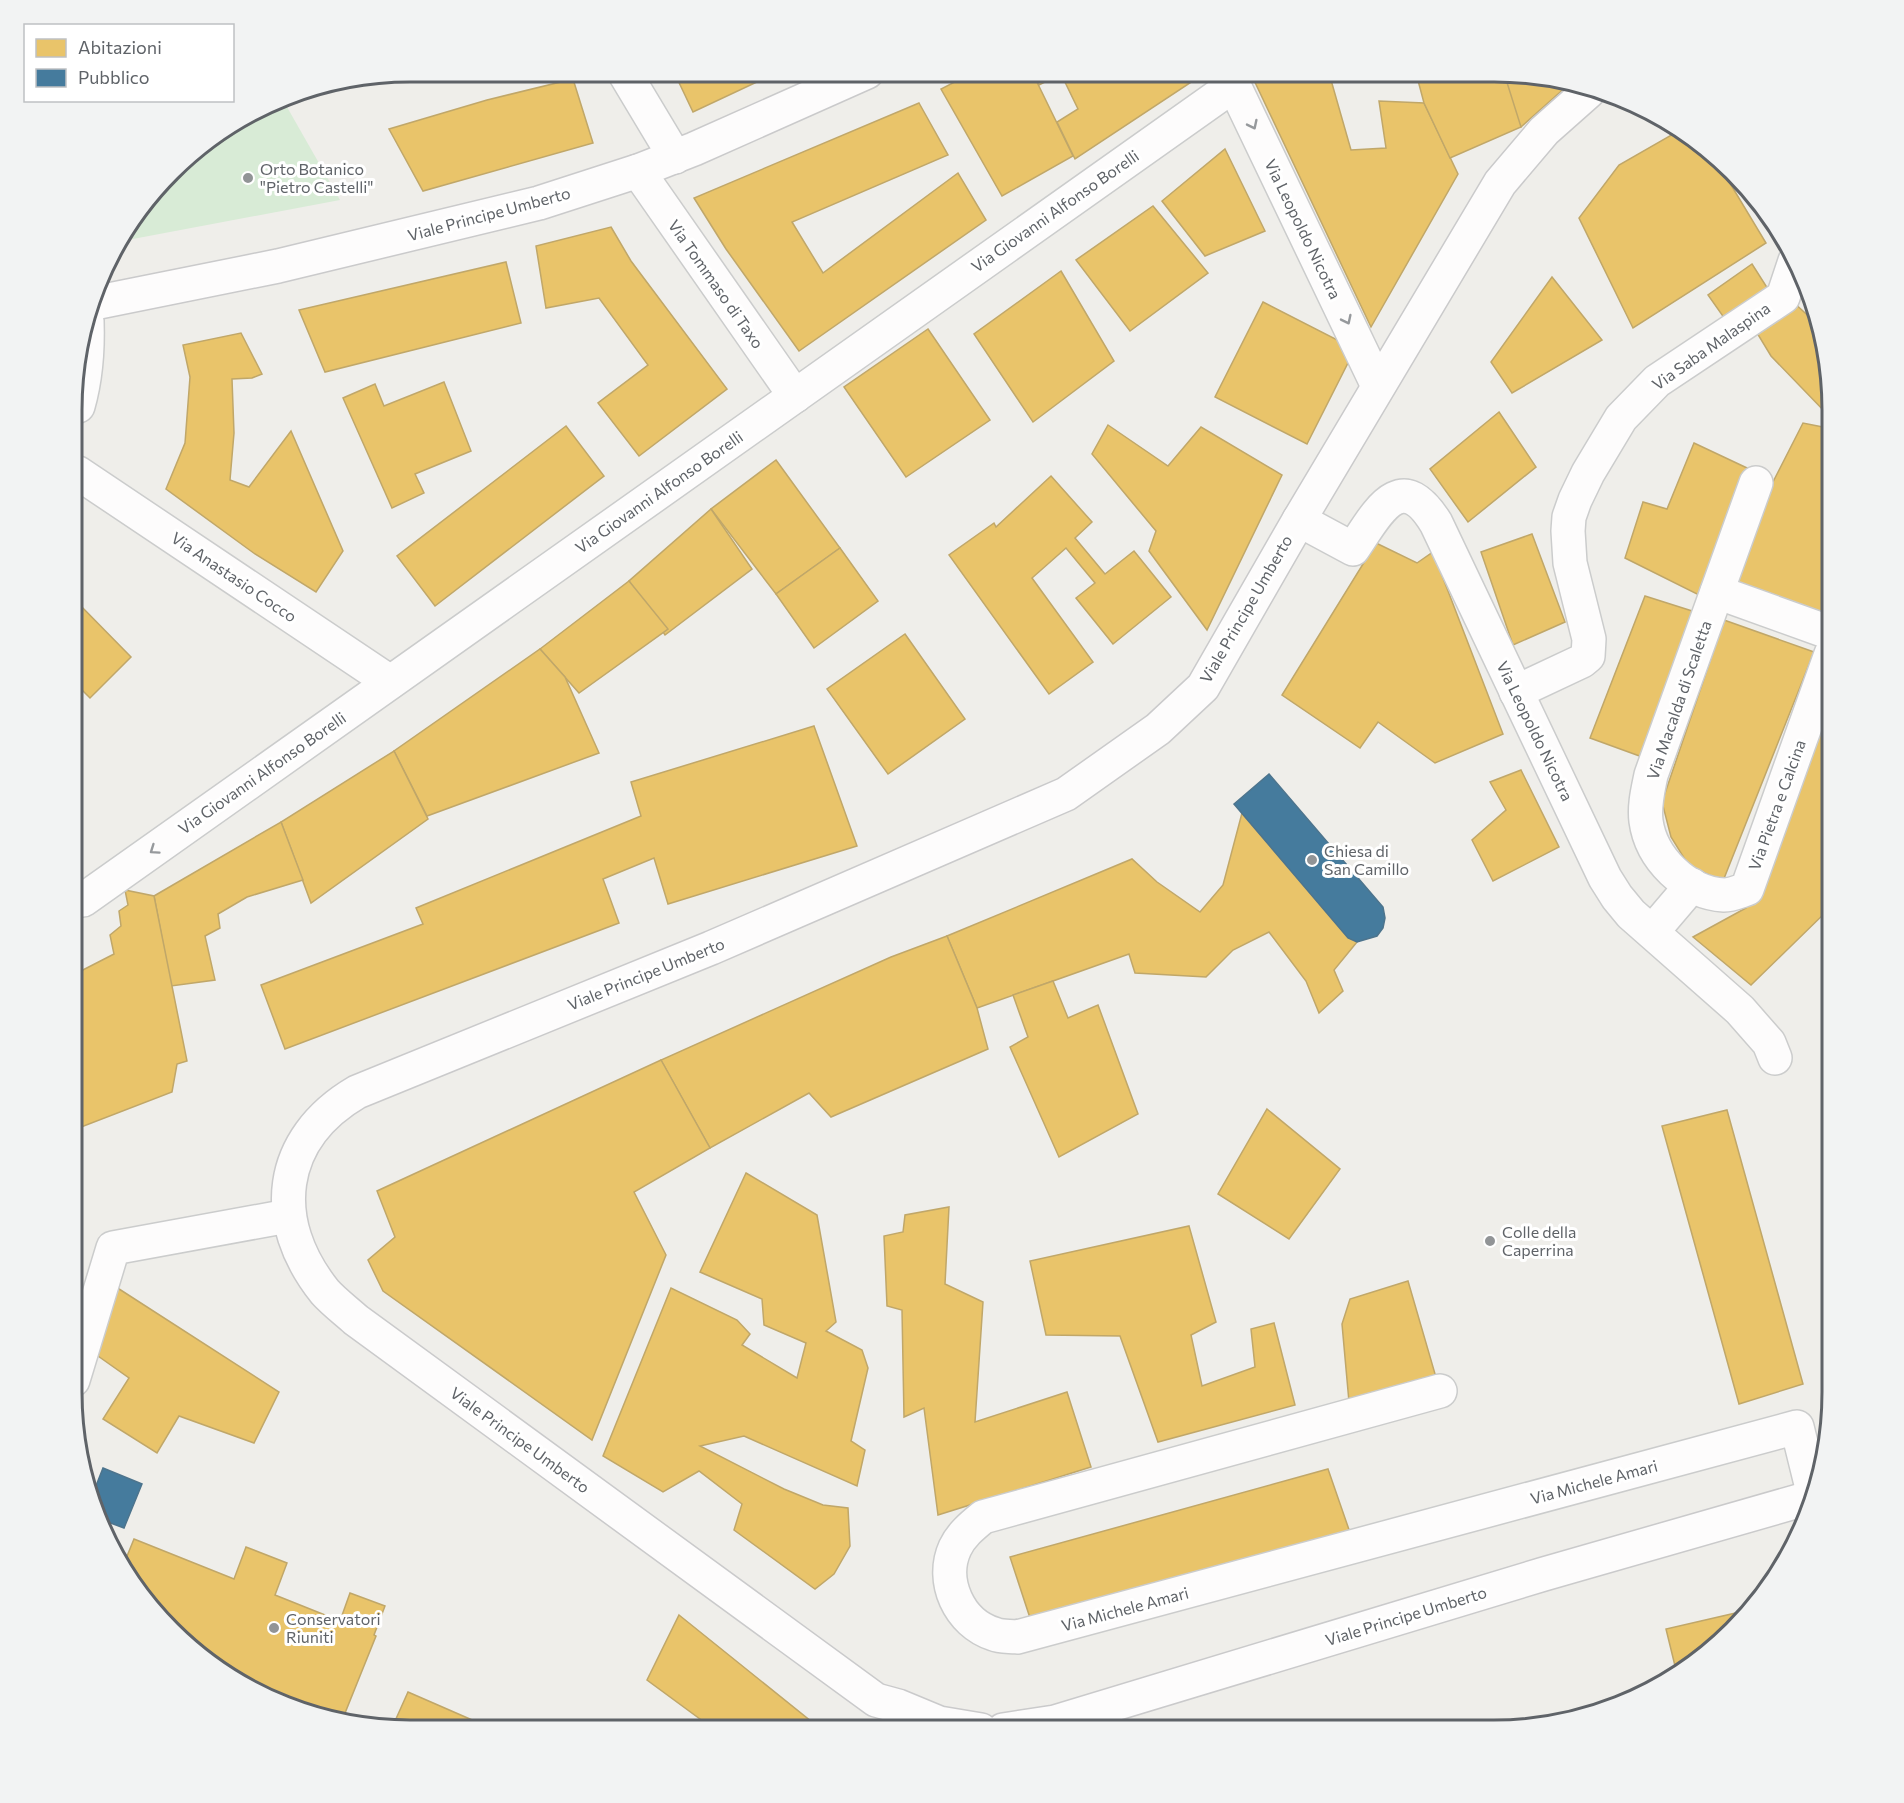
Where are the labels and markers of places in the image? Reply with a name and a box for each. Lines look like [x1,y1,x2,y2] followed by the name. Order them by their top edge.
[260,159,373,196] place label: Orto Botanico "Pietro Castelli"
[241,171,255,185] marker: Orto Botanico "Pietro Castelli"
[1324,841,1409,878] place label: Chiesa di San Camillo
[1305,853,1319,867] marker: Chiesa di San Camillo
[1502,1222,1576,1259] place label: Colle della Caperrina
[1483,1234,1497,1248] marker: Colle della Caperrina
[286,1609,381,1646] place label: Conservatori Riuniti
[267,1621,281,1635] marker: Conservatori Riuniti

